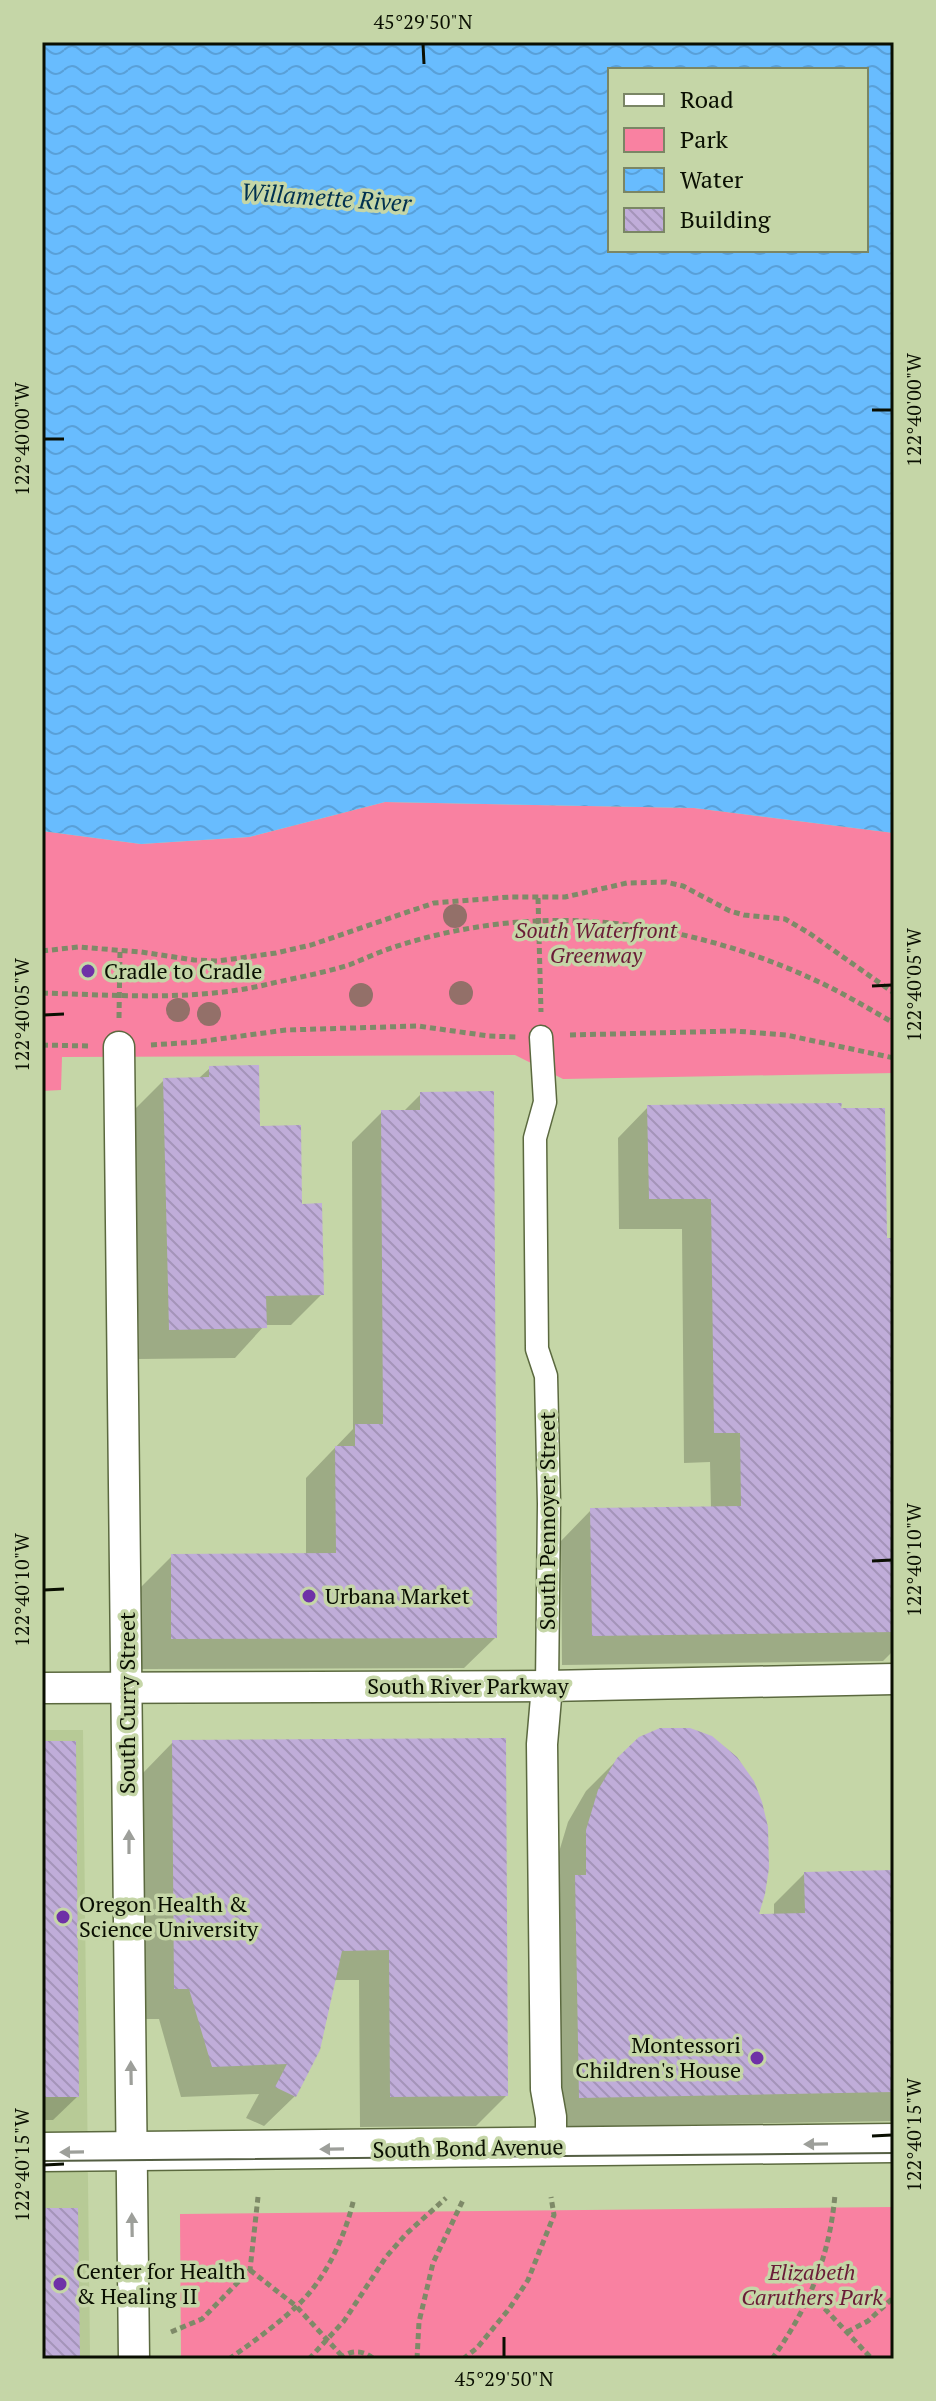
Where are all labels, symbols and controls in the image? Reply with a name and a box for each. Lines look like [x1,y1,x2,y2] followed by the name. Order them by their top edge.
[373,8,473,35] text: 45°29'50"N
[608,68,868,252] legend
[680,83,734,115] text: Road
[680,123,729,155] text: Park
[680,163,744,195] text: Water
[240,175,414,219] water label: Willamette River
[680,203,771,235] text: Building
[900,353,927,467] text: 122°40'00"W
[8,382,35,496] text: 122°40'00"W
[515,915,678,969] park label: South Waterfront Greenway
[900,928,927,1042] text: 122°40'05"W
[104,956,262,985] place label: Cradle to Cradle
[8,958,35,1072] text: 122°40'05"W
[79,962,97,980] marker: Cradle to Cradle
[532,1412,561,1630] street label: South Pennoyer Street
[900,1503,927,1617] text: 122°40'10"W
[8,1533,35,1647] text: 122°40'10"W
[325,1581,470,1610] place label: Urbana Market
[300,1587,318,1605] marker: Urbana Market
[112,1612,141,1794] street label: South Curry Street
[367,1671,570,1700] street label: South River Parkway
[123,1829,135,1854] one-way arrow
[79,1889,259,1943] place label: Oregon Health & Science University
[54,1908,72,1926] marker: Oregon Health & Science University
[575,2030,741,2084] place label: Montessori Children's House
[748,2049,766,2067] marker: Montessori Children's House
[125,2060,137,2085] one-way arrow
[900,2078,927,2192] text: 122°40'15"W
[8,2108,35,2222] text: 122°40'15"W
[372,2131,564,2164] street label: South Bond Avenue
[803,2138,828,2150] one-way arrow
[319,2143,344,2155] one-way arrow
[59,2146,84,2158] one-way arrow
[126,2212,138,2237] one-way arrow
[76,2256,246,2310] place label: Center for Health & Healing II
[741,2257,883,2311] park label: Elizabeth Caruthers Park
[51,2275,69,2293] marker: Center for Health & Healing II
[454,2365,554,2392] text: 45°29'50"N

